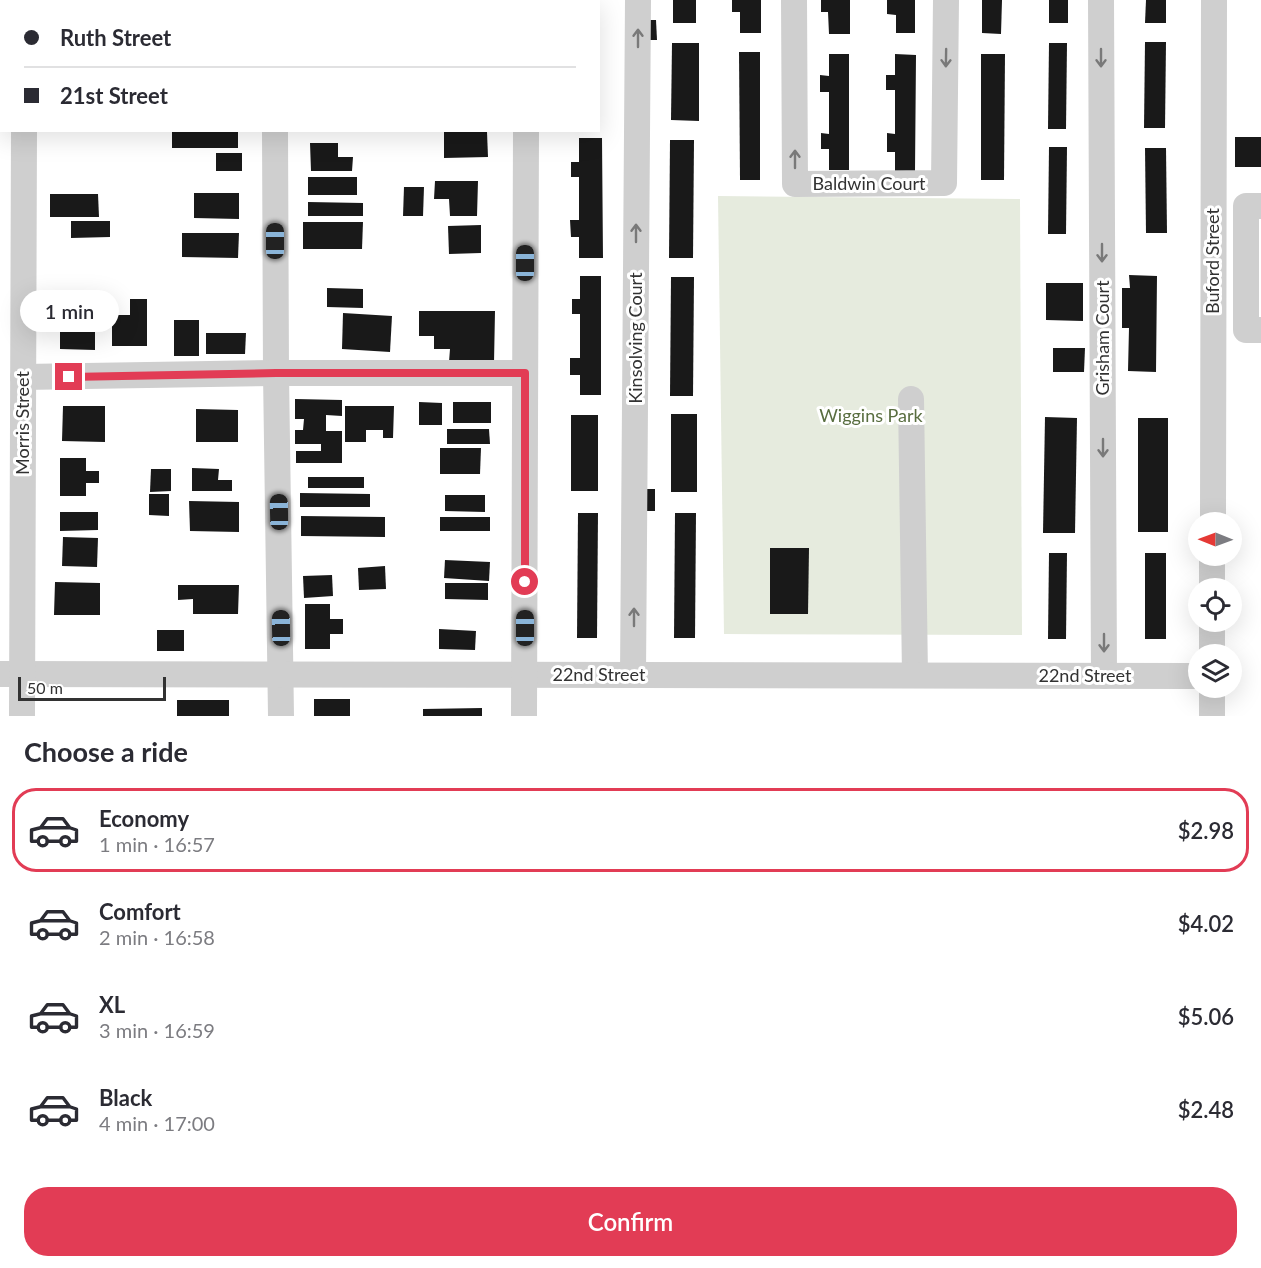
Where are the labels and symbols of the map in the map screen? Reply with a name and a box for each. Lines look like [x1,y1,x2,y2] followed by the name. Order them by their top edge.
[632,28,644,48] one-way arrow
[940,48,952,68] one-way arrow
[1095,48,1107,68] one-way arrow
[789,149,801,169] one-way arrow
[813,172,926,194] street label: Baldwin Court
[1201,207,1223,314] street label: Buford Street
[266,223,284,259] car
[630,223,642,243] one-way arrow
[1096,243,1108,263] one-way arrow
[516,245,534,281] car
[624,272,646,404] street label: Kinsolving Court
[1091,280,1113,396] street label: Grisham Court
[20,290,118,332] callout: 1 min
[55,363,82,390] route end
[11,371,33,475] street label: Morris Street
[819,404,924,426] park label: Wiggins Park
[1097,438,1109,458] one-way arrow
[270,494,288,530] car
[1188,512,1242,566] north arrow
[511,568,538,595] route start
[628,607,639,627] one-way arrow
[272,610,290,646] car
[516,610,534,646] car
[1098,633,1110,653] one-way arrow
[552,663,646,685] street label: 22nd Street
[1038,664,1132,686] street label: 22nd Street
[18,674,166,702] scale bar

